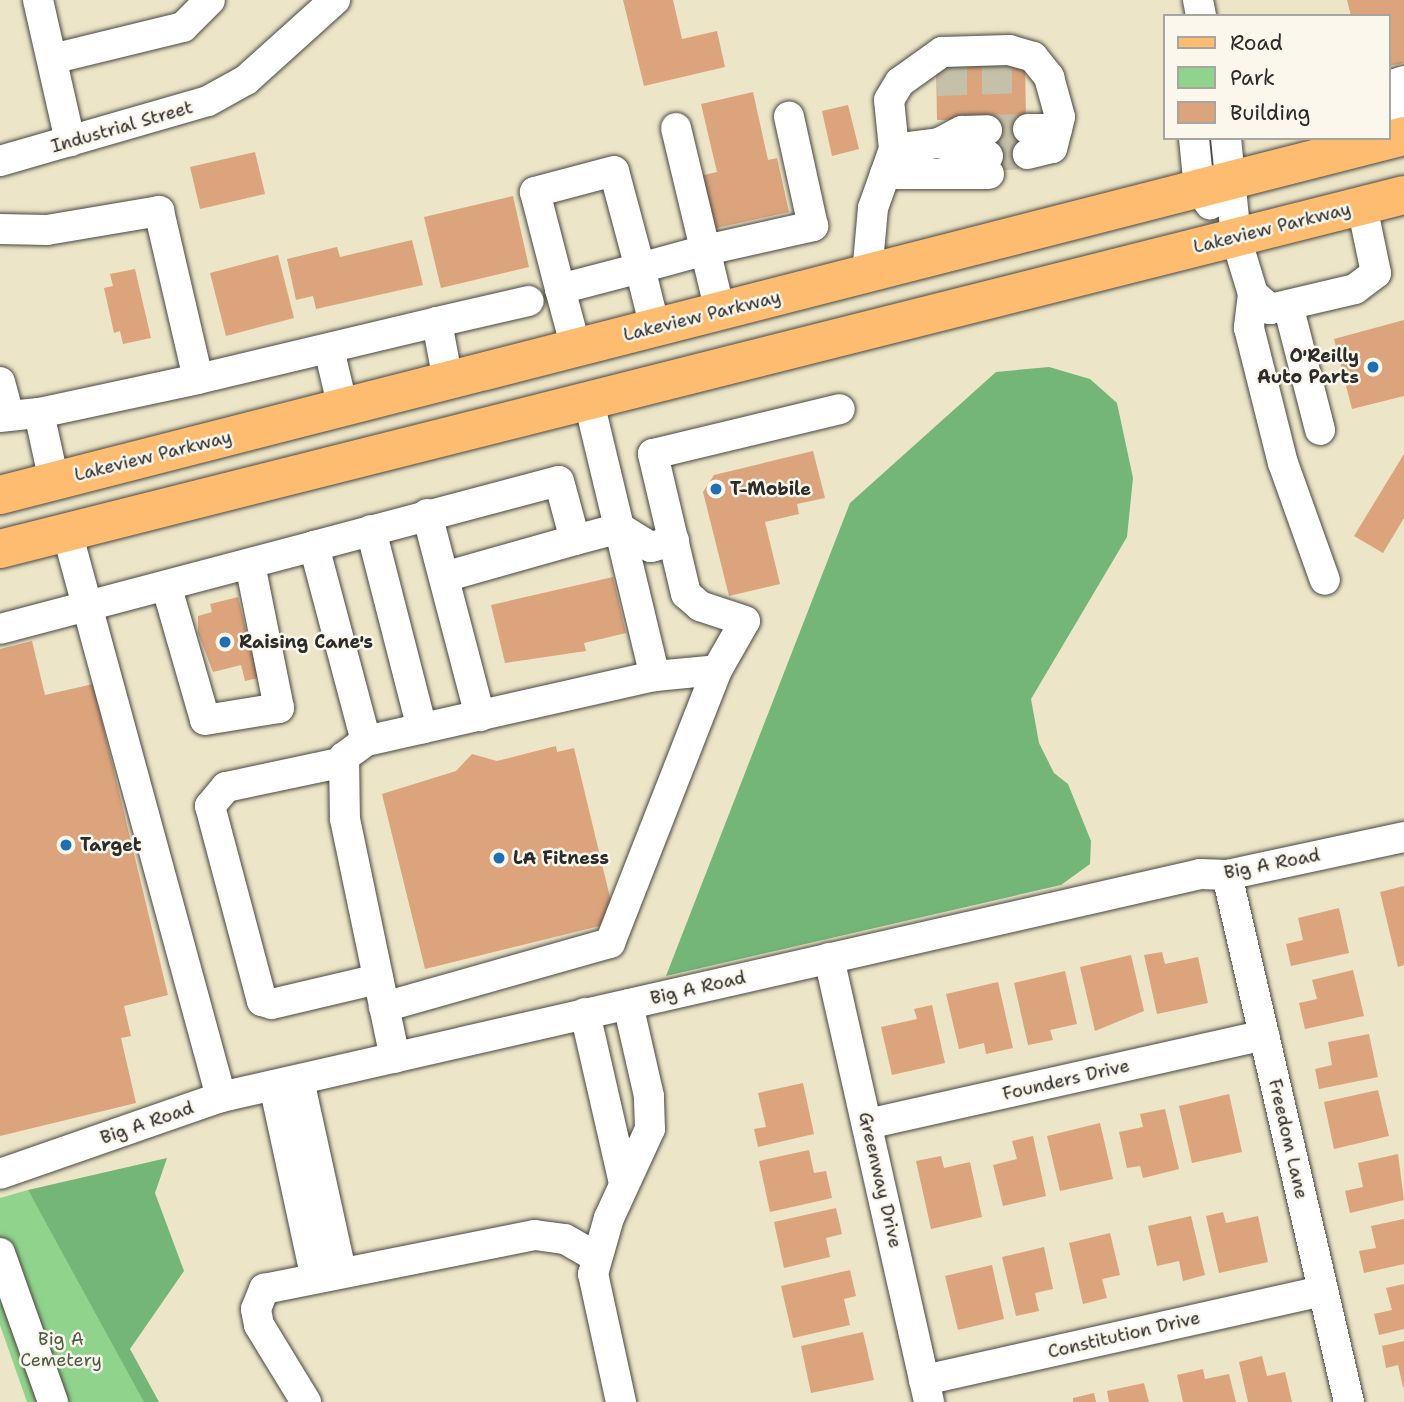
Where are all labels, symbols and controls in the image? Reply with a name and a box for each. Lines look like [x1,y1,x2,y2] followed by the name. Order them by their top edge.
[1162,14,1390,140] legend
[1230,29,1283,57] text: Road
[1230,64,1275,92] text: Park
[49,96,195,158] street label: Industrial Street
[1230,99,1310,127] text: Building
[1191,198,1353,258] street label: Lakeview Parkway
[621,286,783,346] street label: Lakeview Parkway
[1257,346,1359,388] place label: O'Reilly Auto Parts
[1365,359,1381,375] marker: O'Reilly Auto Parts
[72,426,234,486] street label: Lakeview Parkway
[730,478,811,500] place label: T-Mobile
[708,481,724,497] marker: T-Mobile
[239,631,373,653] place label: Raising Cane's
[217,634,233,650] marker: Raising Cane's
[80,834,142,856] place label: Target
[58,837,74,853] marker: Target
[1222,844,1322,884] street label: Big A Road
[513,847,609,869] place label: LA Fitness
[491,850,507,866] marker: LA Fitness
[648,967,748,1009] street label: Big A Road
[1000,1055,1132,1105] street label: Founders Drive
[1264,1077,1312,1201] street label: Freedom Lane
[98,1097,196,1149] street label: Big A Road
[854,1110,906,1250] street label: Greenway Drive
[1046,1307,1202,1363] street label: Constitution Drive
[20,1329,102,1372] park label: Big A Cemetery

